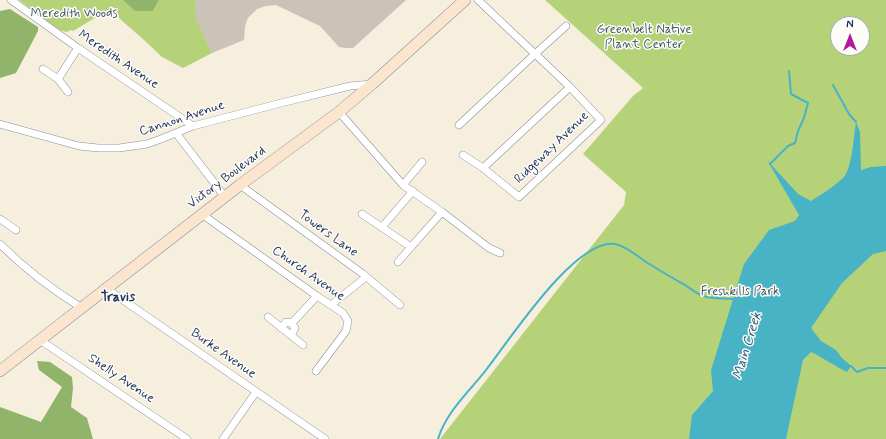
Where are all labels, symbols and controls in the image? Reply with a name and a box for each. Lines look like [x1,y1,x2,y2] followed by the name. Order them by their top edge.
[30,6,118,22] park label: Meredith Woods
[830,16,870,56] north arrow
[846,18,854,32] text: N
[596,22,692,53] park label: Greenbelt Native Plant Center
[75,27,161,93] street label: Meredith Avenue
[137,98,227,140] street label: Cannon Avenue
[512,109,592,187] street label: Ridgeway Avenue
[185,144,269,212] street label: Victory Boulevard
[295,207,361,261] street label: Towers Lane
[269,243,347,305] street label: Church Avenue
[701,284,779,300] park label: Freshkills Park
[101,290,135,306] district label: Travis
[730,310,766,382] water label: Main Creek
[187,326,259,382] street label: Burke Avenue
[85,351,157,407] street label: Shelly Avenue

